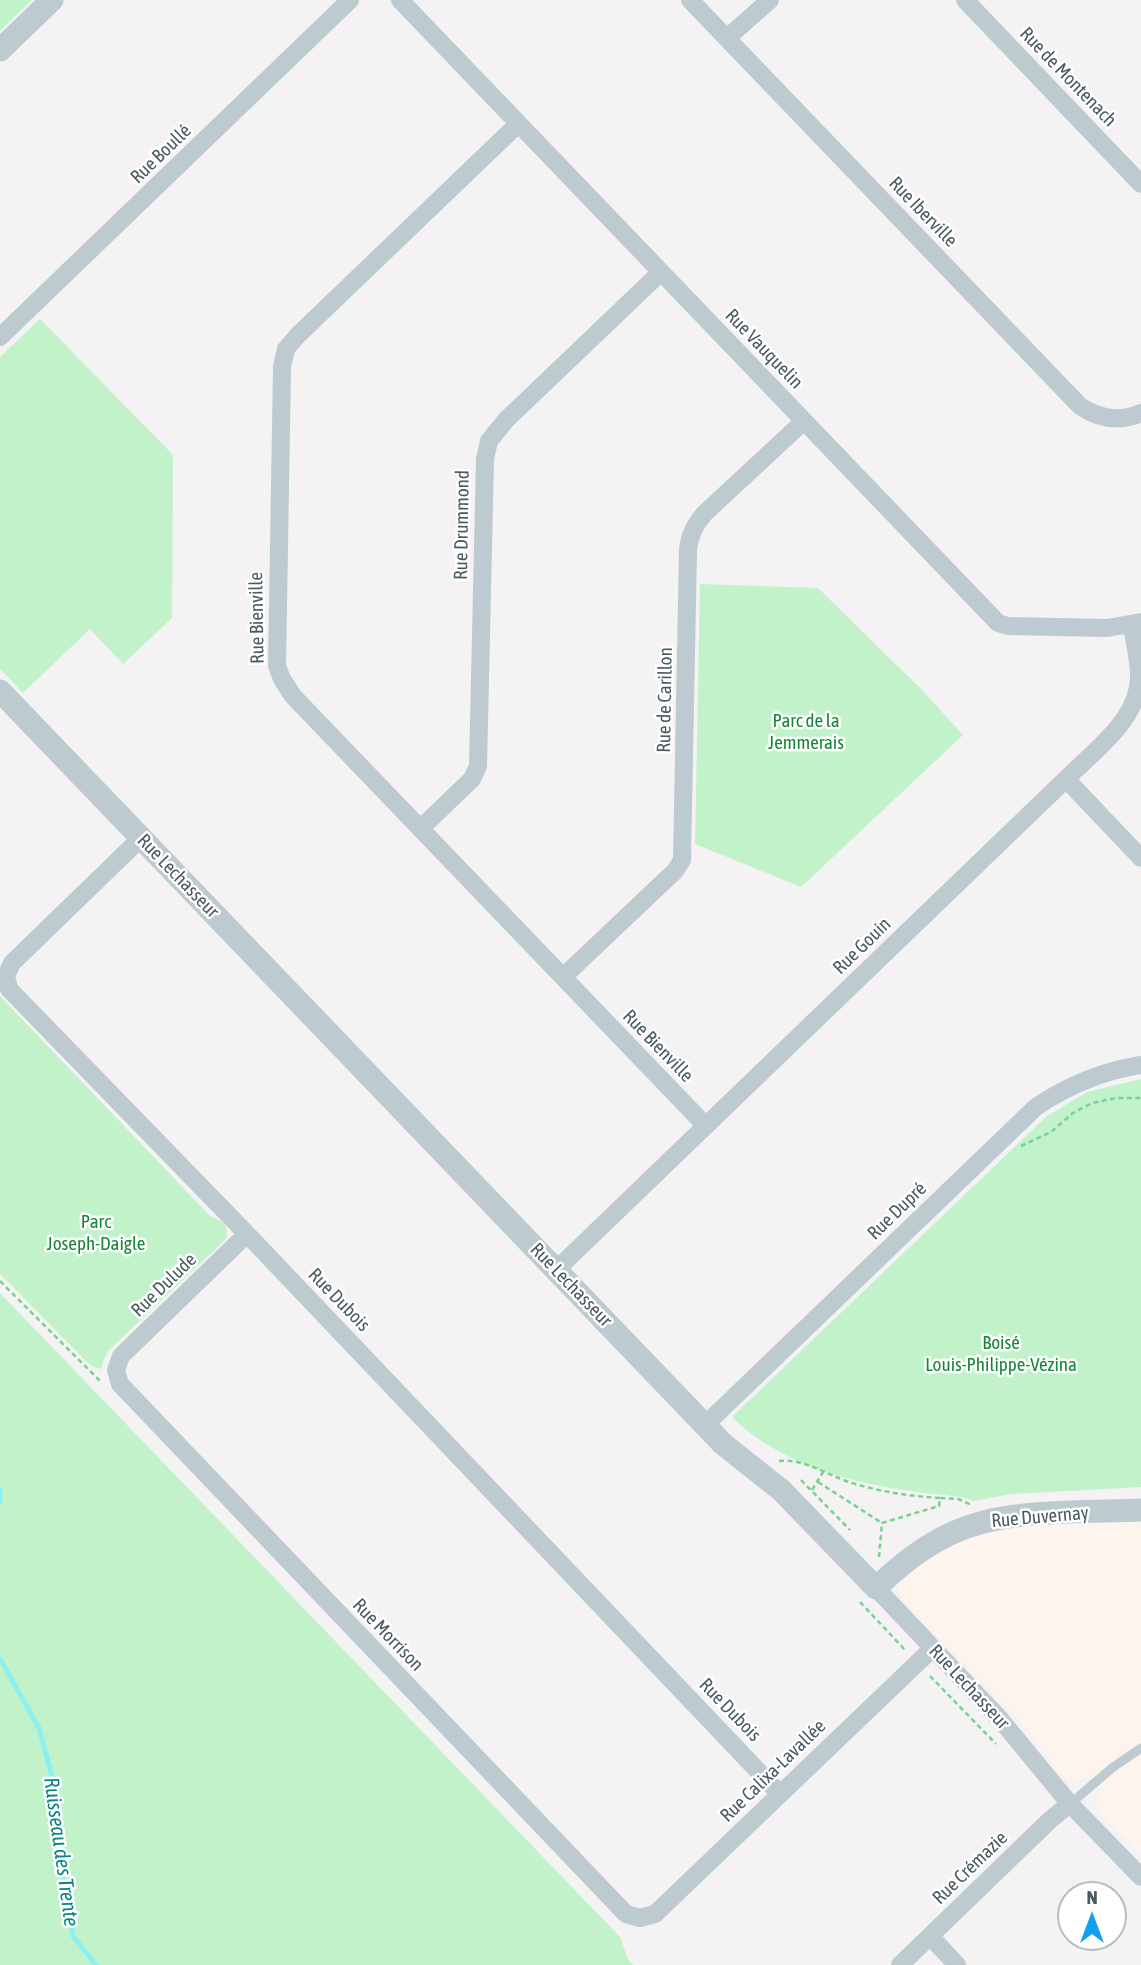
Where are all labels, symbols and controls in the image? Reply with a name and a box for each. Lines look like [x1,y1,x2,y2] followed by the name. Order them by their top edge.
[1015,23,1121,131] street label: Rue de Montenach
[126,120,196,188] street label: Rue Boullé
[884,172,962,252] street label: Rue Iberville
[720,304,808,394] street label: Rue Vauquelin
[450,470,474,580] street label: Rue Drummond
[245,572,269,664] street label: Rue Bienville
[653,647,677,753] street label: Rue de Carillon
[768,710,844,754] park label: Parc de la Jemmerais
[132,829,224,923] street label: Rue Lechasseur
[828,913,896,979] street label: Rue Gouin
[618,1005,698,1087] street label: Rue Bienville
[863,1177,931,1245] street label: Rue Dupré
[47,1211,145,1255] park label: Parc Joseph-Daigle
[525,1238,617,1332] street label: Rue Lechasseur
[127,1248,201,1322] street label: Rue Dulude
[303,1264,375,1336] street label: Rue Dubois
[925,1332,1077,1376] park label: Boisé Louis-Philippe-Vézina
[990,1501,1090,1533] street label: Rue Duvernay
[348,1594,428,1676] street label: Rue Morrison
[924,1640,1014,1734] street label: Rue Lechasseur
[694,1674,766,1746] street label: Rue Dubois
[716,1715,830,1827] street label: Rue Calixa-Lavallée
[38,1776,84,1928] water label: Ruisseau des Trente
[928,1827,1012,1909] street label: Rue Crémazie
[1057,1881,1127,1951] north arrow
[1086,1886,1098,1908] text: N

